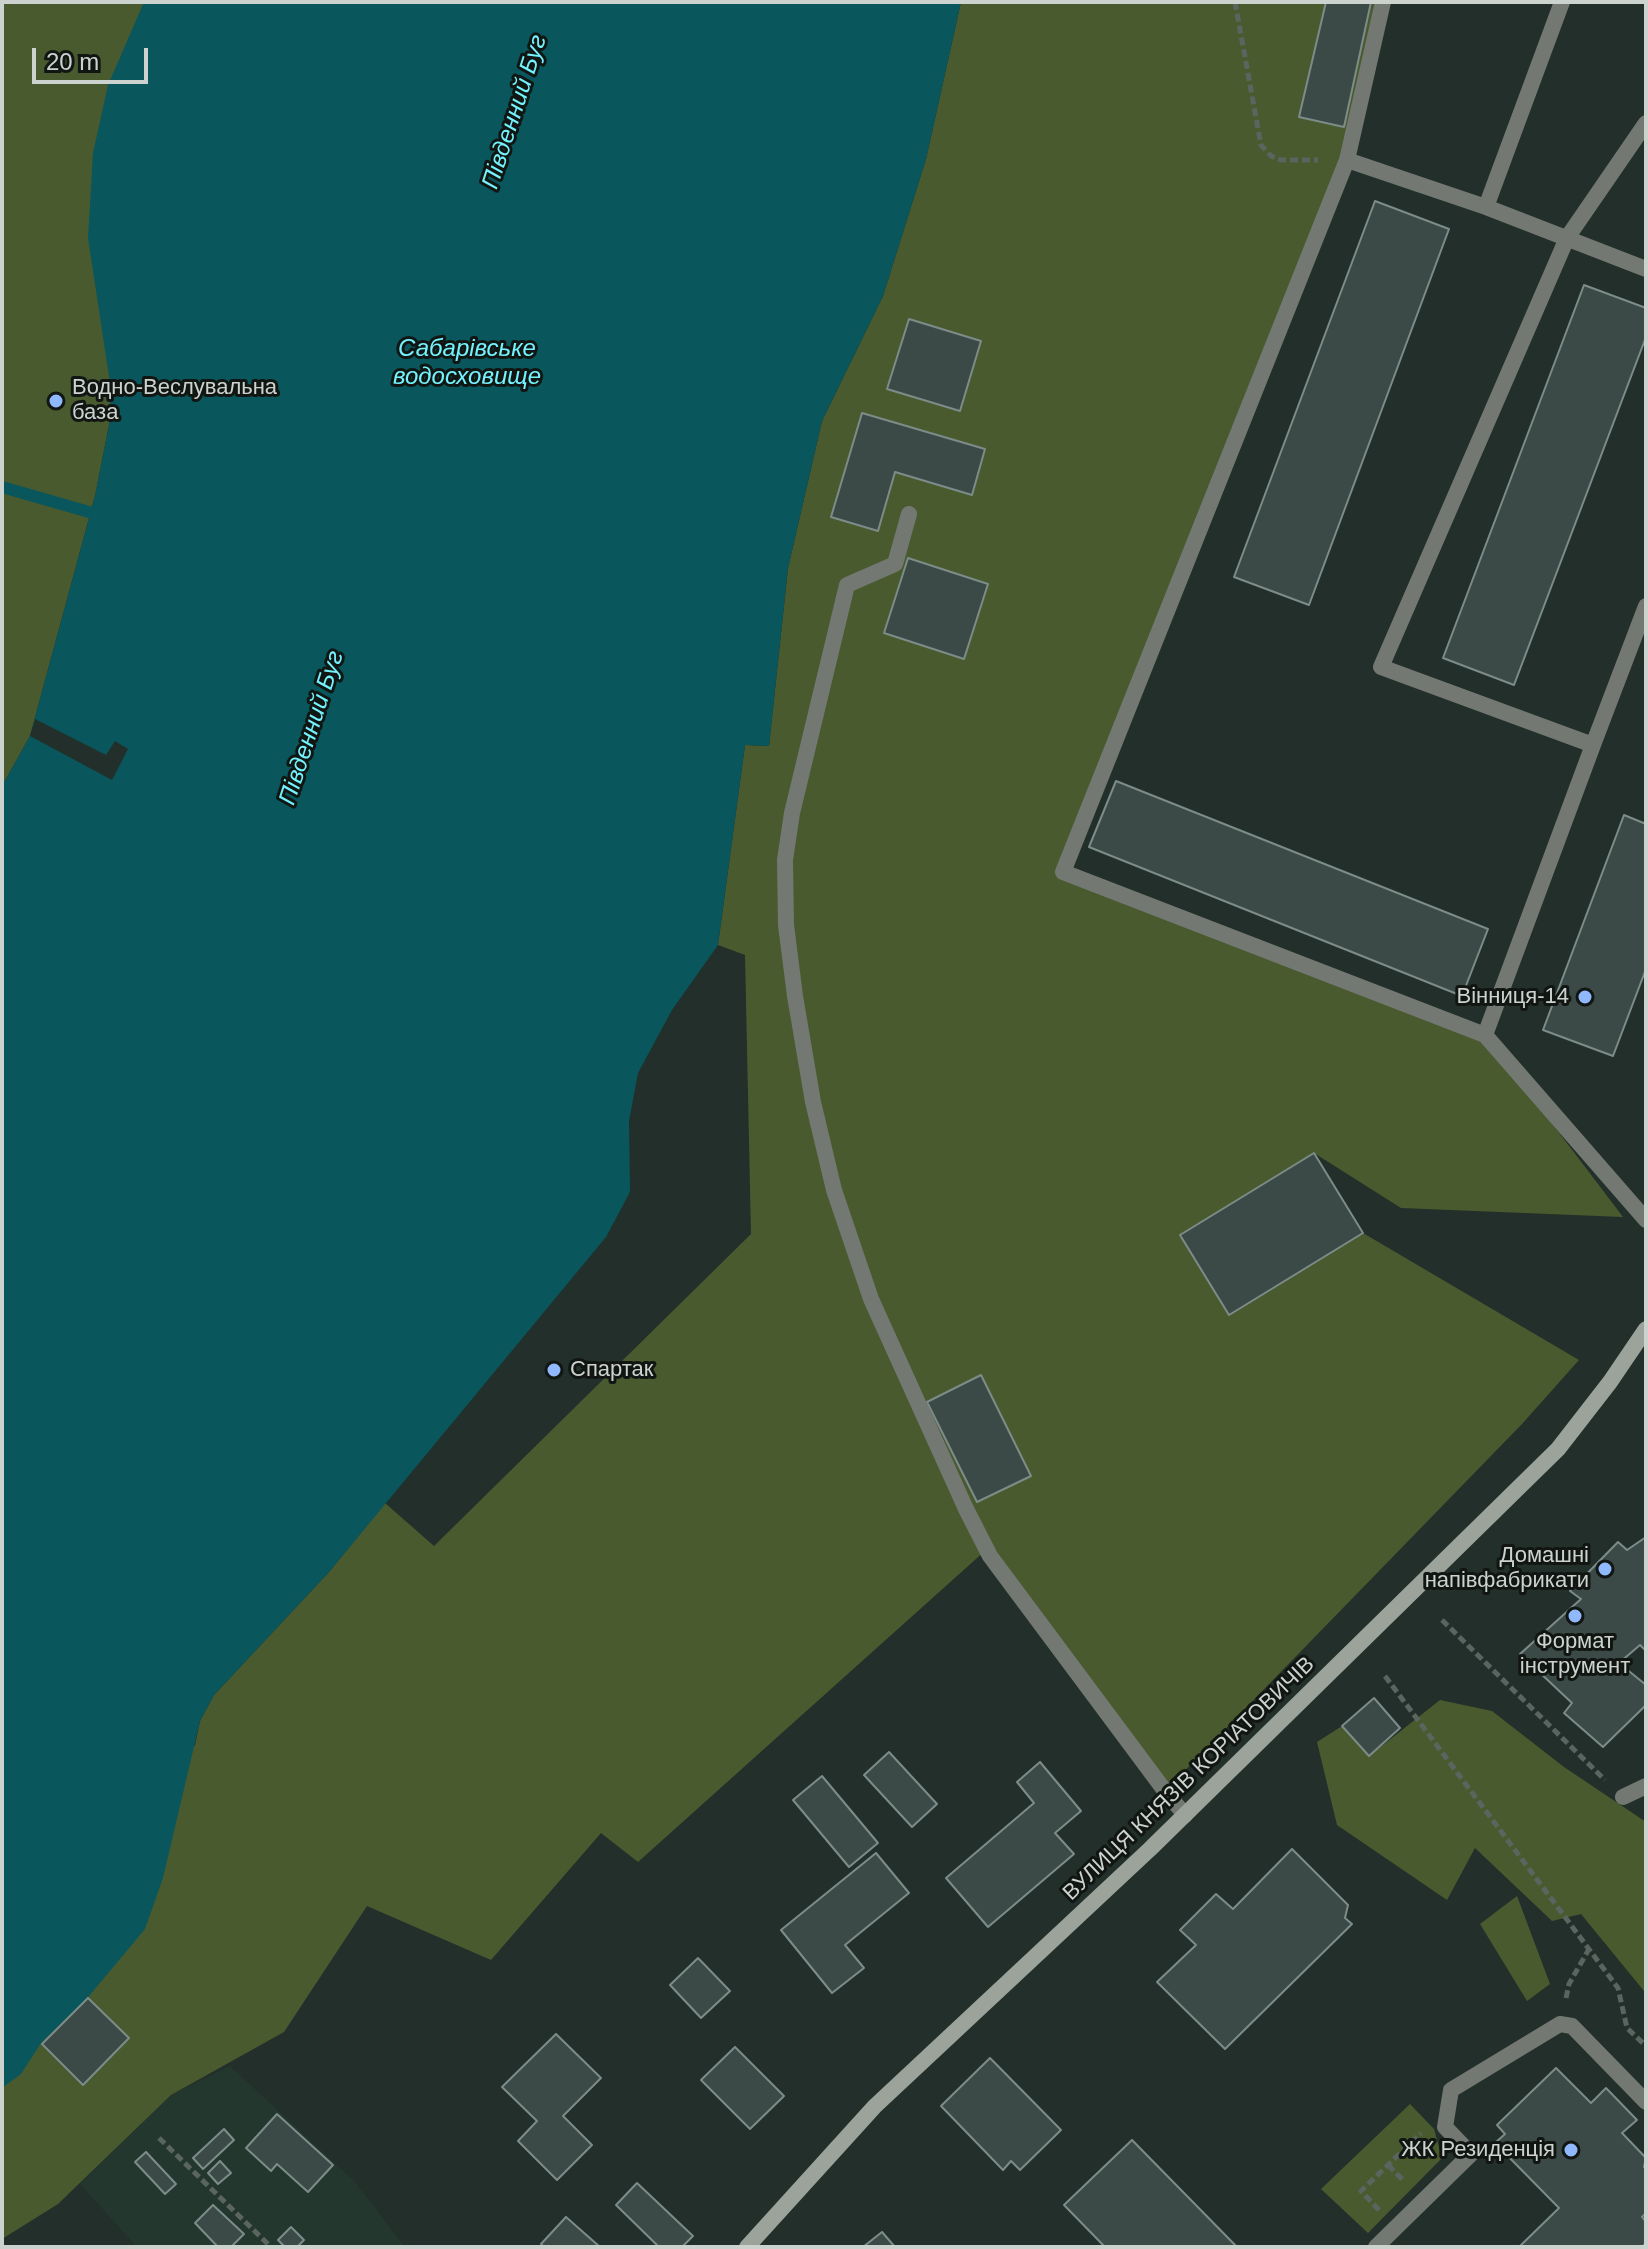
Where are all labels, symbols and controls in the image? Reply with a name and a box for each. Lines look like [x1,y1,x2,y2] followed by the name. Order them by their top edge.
[477,31,553,193] water label: Південний Буг
[36,32,152,82] scale bar
[46,48,99,75] text: 20 m
[393,335,541,391] water label: Сабарівське водосховище
[72,375,277,426] place label: Водно-Веслувальна база
[47,392,65,410] marker: Водно-Веслувальна база
[274,647,350,809] water label: Південний Буг
[1457,984,1569,1010] place label: Вінниця-14
[1576,988,1594,1006] marker: Вінниця-14
[570,1357,653,1383] place label: Спартак
[545,1361,563,1379] marker: Спартак
[1425,1543,1589,1594] place label: Домашні напівфабрикати
[1596,1560,1614,1578] marker: Домашні напівфабрикати
[1566,1607,1584,1625] marker: Формат інструмент
[1520,1629,1630,1680] place label: Формат інструмент
[1058,1652,1320,1906] street label: ВУЛИЦЯ КНЯЗІВ КОРІАТОВИЧІВ
[1401,2137,1555,2163] place label: ЖК Резиденція
[1562,2141,1580,2159] marker: ЖК Резиденція

